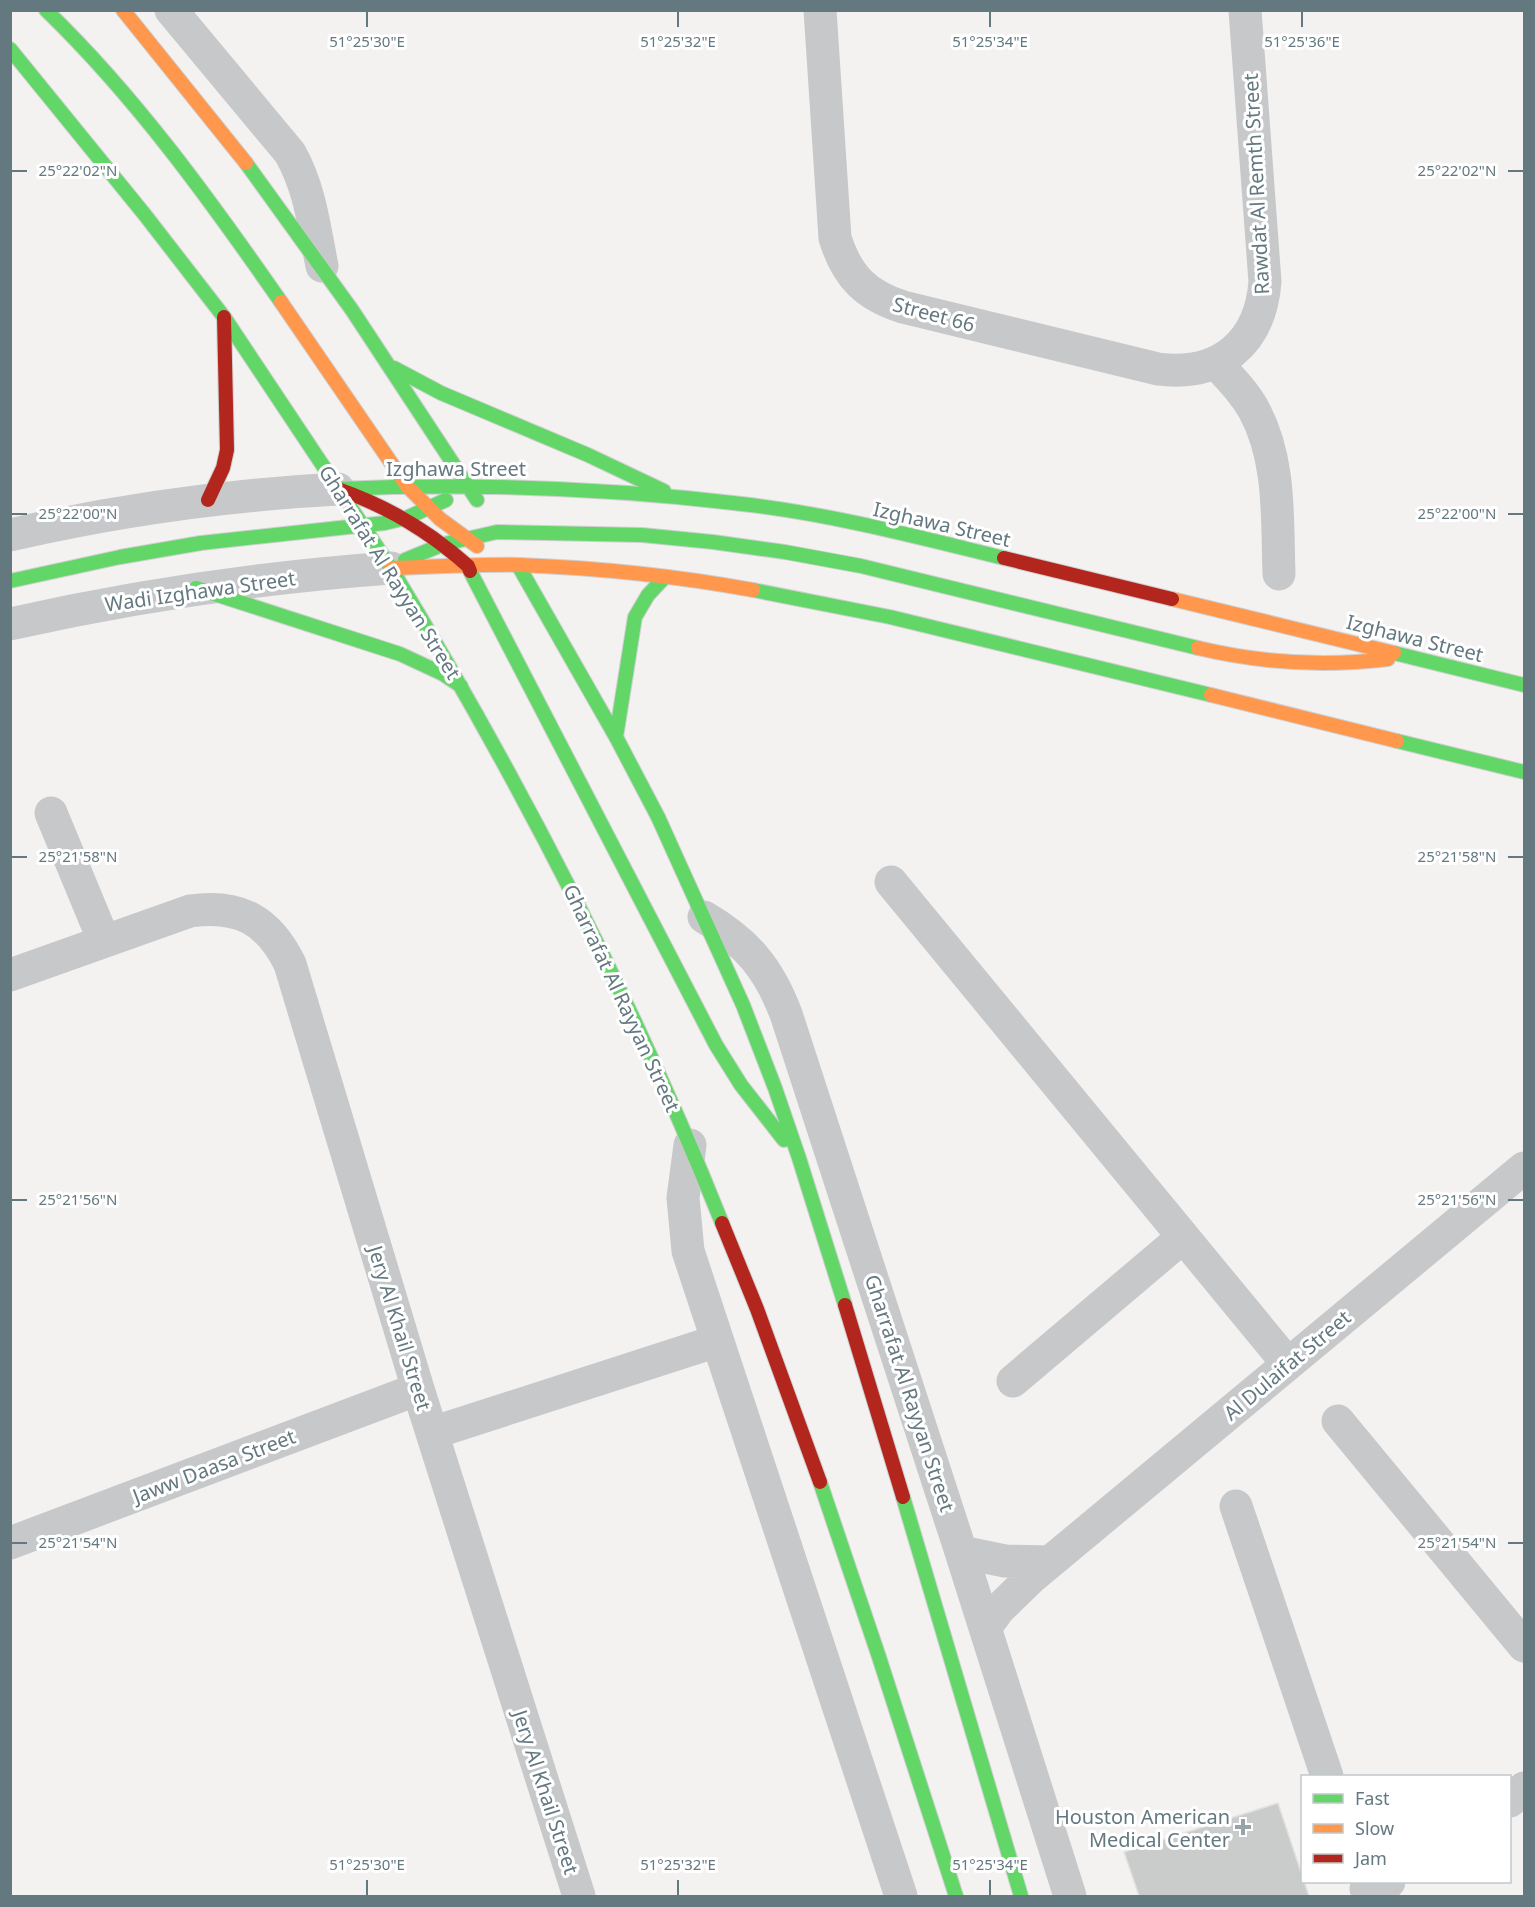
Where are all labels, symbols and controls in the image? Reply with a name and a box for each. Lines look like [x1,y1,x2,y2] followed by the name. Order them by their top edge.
[329,31,405,51] text: 51°25'30"E
[640,31,716,51] text: 51°25'32"E
[952,31,1028,51] text: 51°25'34"E
[1264,31,1340,51] text: 51°25'36"E
[1237,73,1275,295] street label: Rawdat Al Remth Street
[39,160,117,180] text: 25°22'02"N
[1418,160,1496,180] text: 25°22'02"N
[890,290,978,338] street label: Street 66
[386,455,526,482] street label: Izghawa Street
[313,460,467,684] street label: Gharrafat Al Rayyan Street
[871,495,1013,553] street label: Izghawa Street
[39,503,117,523] text: 25°22'00"N
[1418,503,1496,523] text: 25°22'00"N
[103,564,297,618] street label: Wadi Izghawa Street
[1344,608,1486,668] street label: Izghawa Street
[39,846,117,866] text: 25°21'58"N
[1418,846,1496,866] text: 25°21'58"N
[557,880,687,1116] street label: Gharrafat Al Rayyan Street
[39,1189,117,1209] text: 25°21'56"N
[1418,1189,1496,1209] text: 25°21'56"N
[362,1240,438,1414] street label: Jery Al Khail Street
[859,1271,961,1515] street label: Gharrafat Al Rayyan Street
[1218,1304,1356,1426] street label: Al Dulaifat Street
[127,1423,299,1510] street label: Jaww Daasa Street
[39,1532,117,1552] text: 25°21'54"N
[1418,1532,1496,1552] text: 25°21'54"N
[506,1705,585,1877] street label: Jery Al Khail Street
[1301,1775,1511,1883] legend
[1355,1786,1390,1810] text: Fast
[1055,1803,1230,1853] place label: Houston American Medical Center
[1355,1816,1394,1840] text: Slow
[1234,1818,1252,1836] marker: Houston American Medical Center
[1353,1846,1387,1870] text: Jam
[329,1854,405,1874] text: 51°25'30"E
[640,1854,716,1874] text: 51°25'32"E
[952,1854,1028,1874] text: 51°25'34"E

